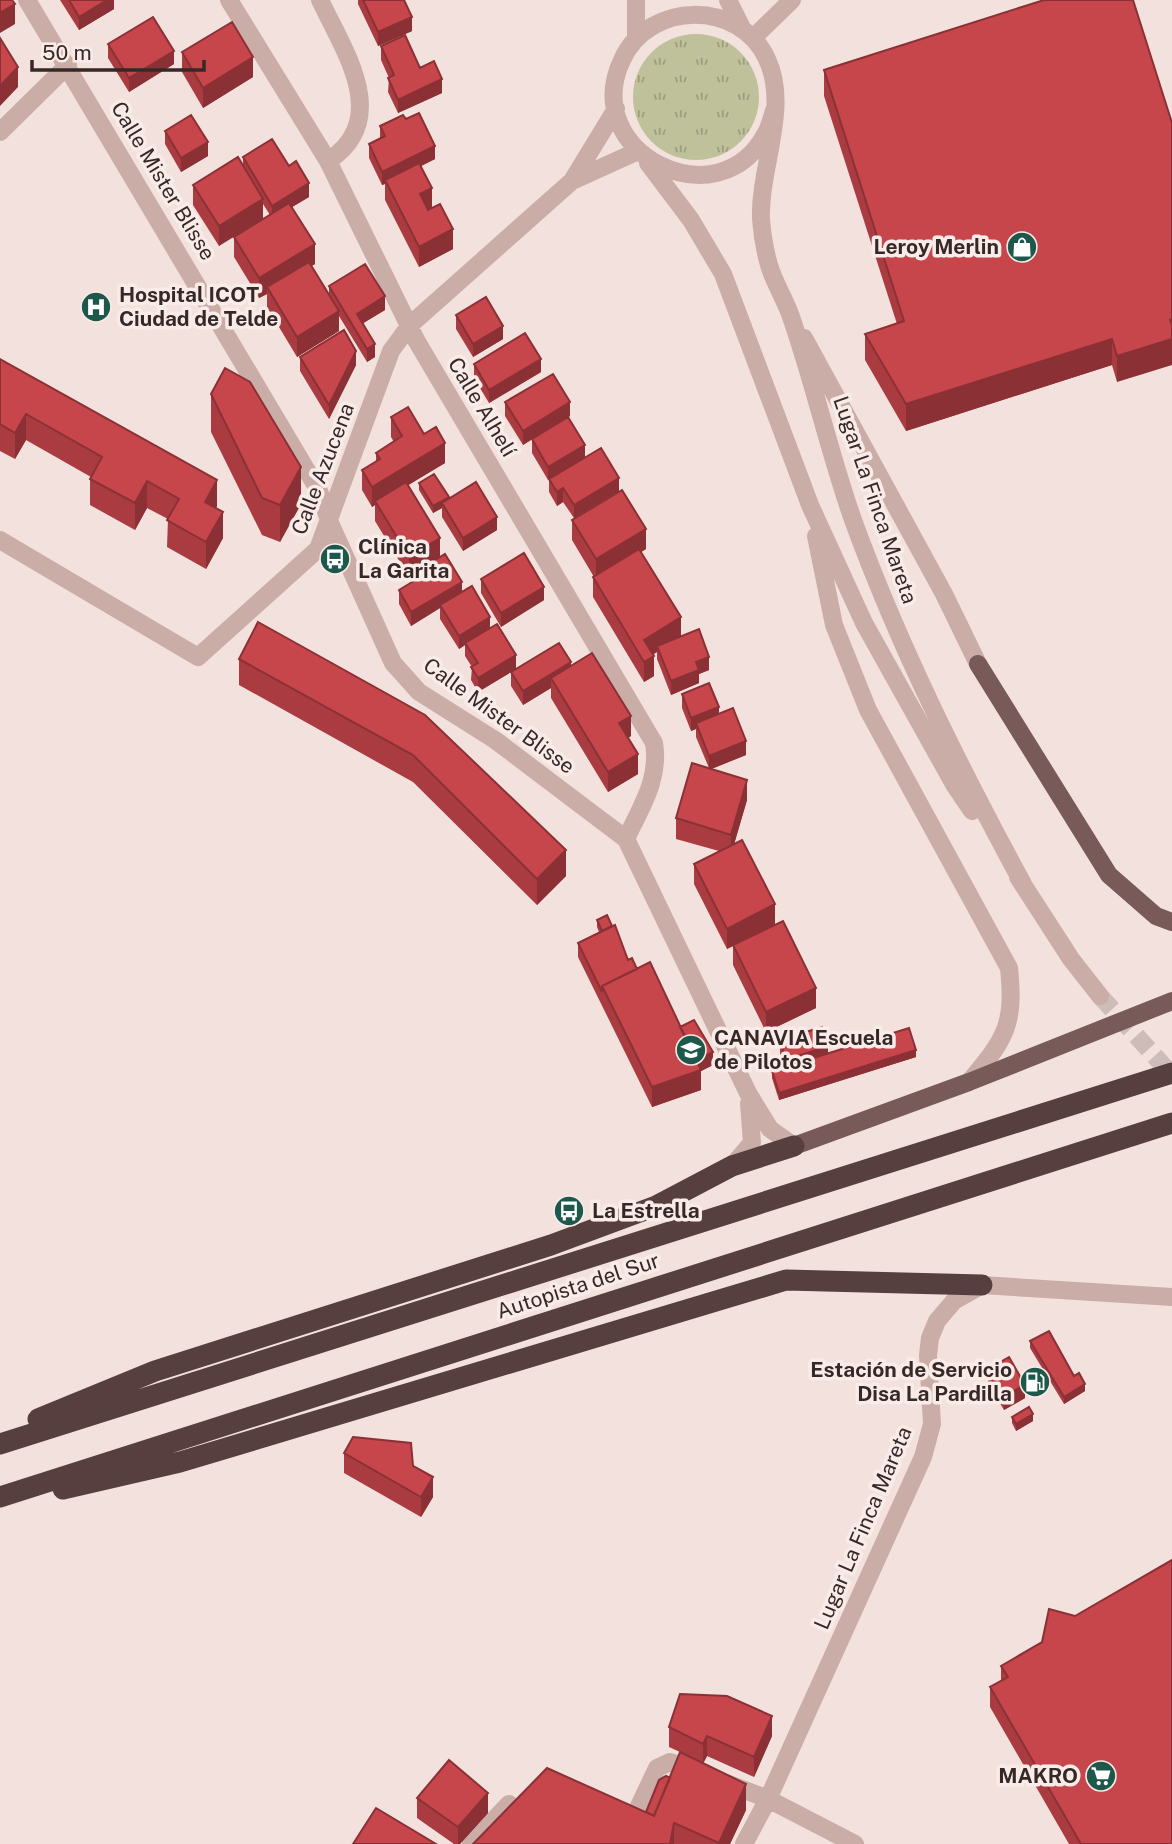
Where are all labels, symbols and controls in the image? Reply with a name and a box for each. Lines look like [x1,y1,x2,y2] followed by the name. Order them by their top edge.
[32,28,203,72] scale bar
[42,40,92,65] text: 50 m
[106,97,221,265] street label: Calle Mister Blisse
[1005,230,1039,264] shop icon: Leroy Merlin
[873,234,999,259] place label: Leroy Merlin
[119,282,278,331] place label: Hospital ICOT Ciudad de Telde
[79,290,113,324] hospital icon: Hospital ICOT Ciudad de Telde
[443,353,522,462] street label: Calle Alhelí
[828,393,923,607] street label: Lugar La Finca Mareta
[286,400,359,538] street label: Calle Azucena
[358,534,449,583] place label: Clínica La Garita
[318,542,352,576] bus stop icon: Clínica La Garita
[419,652,580,779] street label: Calle Mister Blisse
[714,1025,893,1074] place label: CANAVIA Escuela de Pilotos
[674,1033,708,1067] school or university icon: CANAVIA Escuela de Pilotos
[552,1194,586,1228] bus stop icon: La Estrella
[592,1198,700,1223] place label: La Estrella
[493,1247,662,1324] street label: Autopista del Sur
[810,1357,1012,1406] place label: Estación de Servicio Disa La Pardilla
[1018,1365,1052,1399] fuel station icon: Estación de Servicio Disa La Pardilla
[808,1423,917,1633] street label: Lugar La Finca Mareta
[1084,1759,1118,1793] supermarket icon: MAKRO
[998,1763,1078,1788] place label: MAKRO

